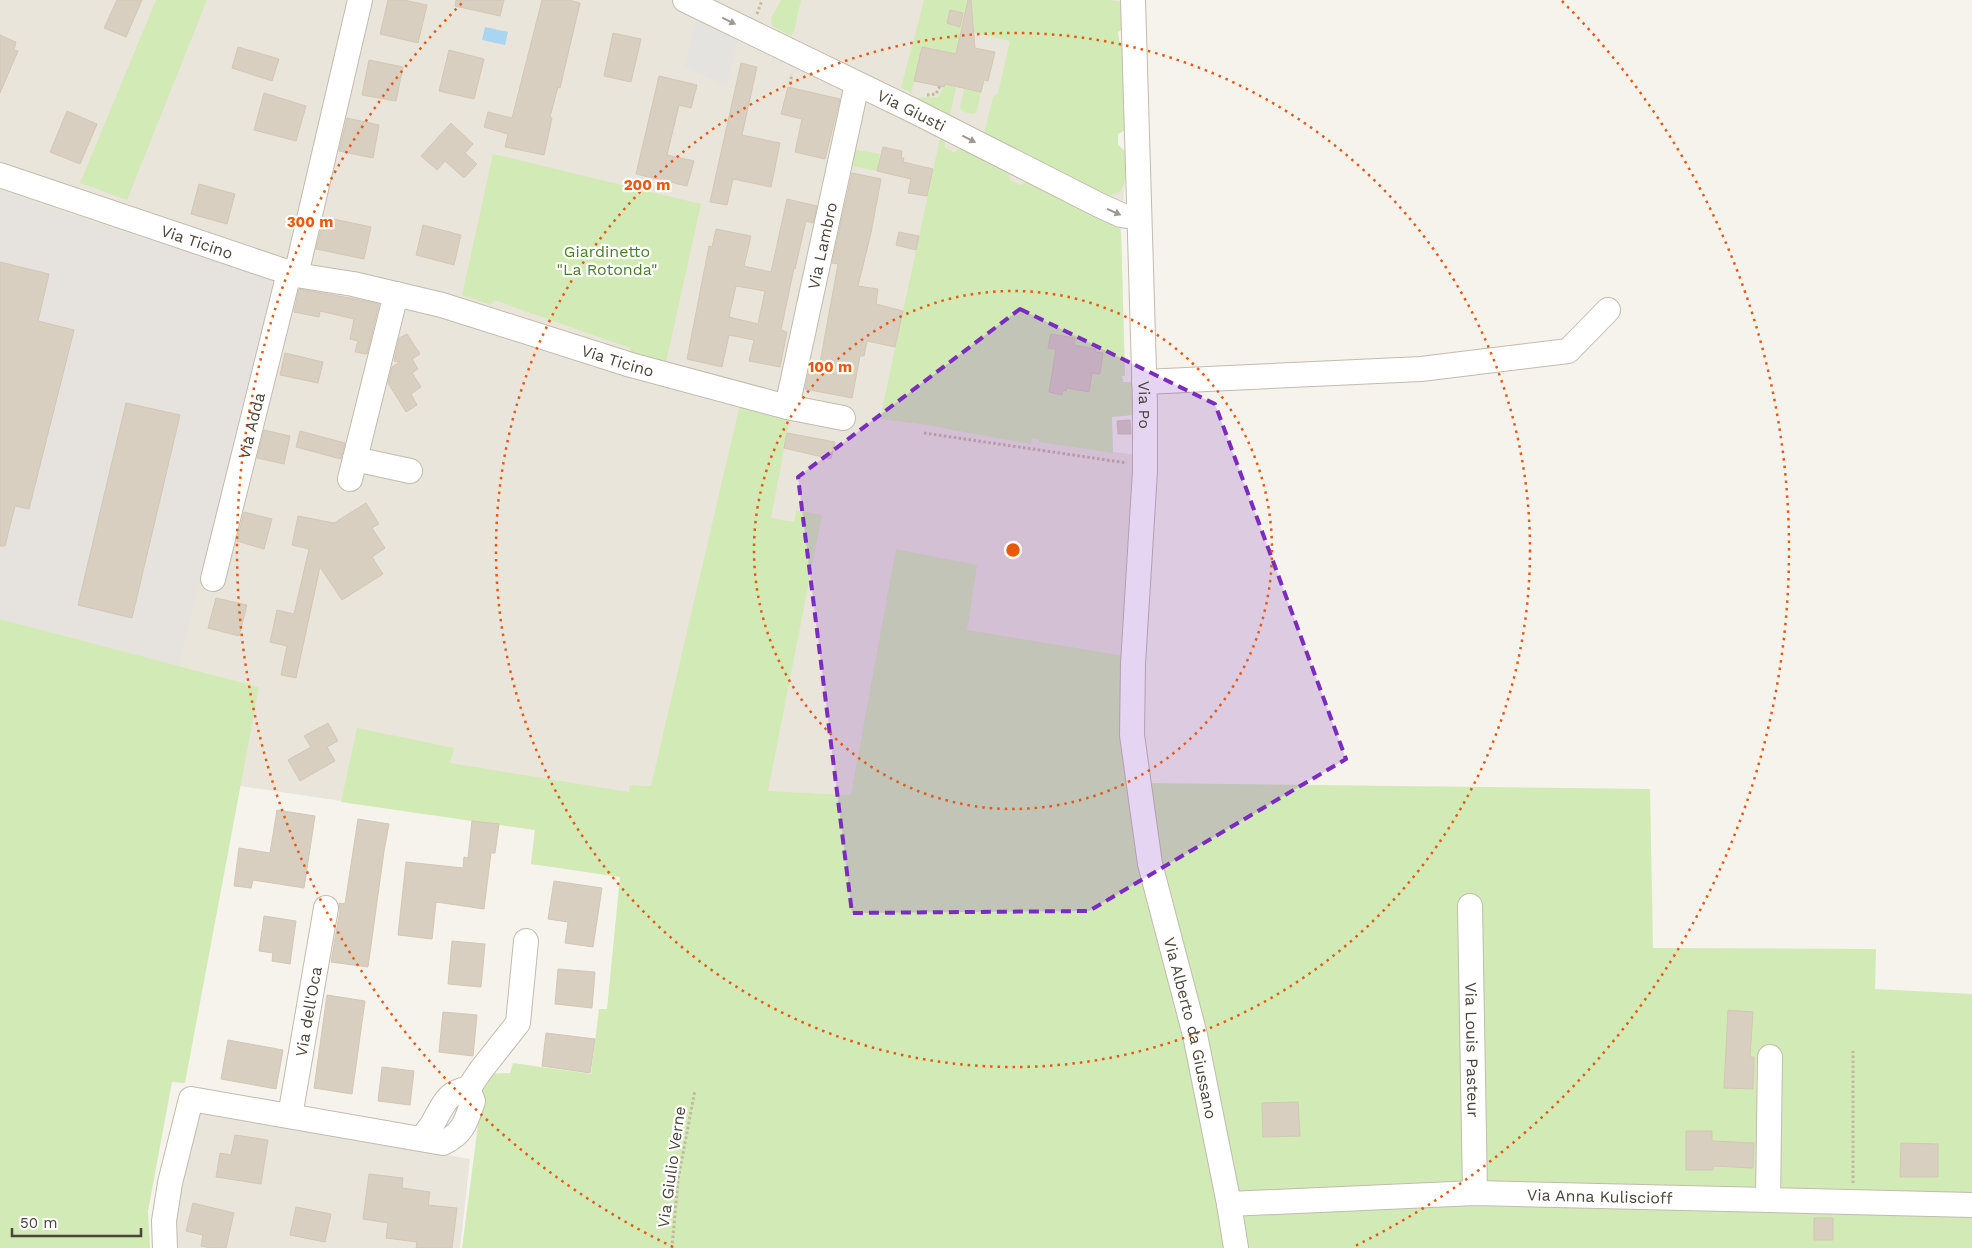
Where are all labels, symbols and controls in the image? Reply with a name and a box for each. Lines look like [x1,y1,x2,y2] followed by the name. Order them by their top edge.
[721,17,736,25] one-way arrow
[874,86,949,136] street label: Via Giusti
[961,135,976,143] one-way arrow
[624,176,670,194] text: 200 m
[804,201,841,291] street label: Via Lambro
[1107,208,1121,216] one-way arrow
[287,213,333,231] text: 300 m
[158,221,235,263] street label: Via Ticino
[557,242,658,279] park label: Giardinetto "La Rotonda"
[579,341,656,381] street label: Via Ticino
[808,358,852,376] text: 100 m
[1134,381,1154,429] street label: Via Po
[234,391,269,461] street label: Via Adda
[1004,541,1022,559] centre of rings
[1160,935,1221,1121] street label: Via Alberto da Giussano
[291,965,326,1058] street label: Via dell'Oca
[1461,982,1483,1118] street label: Via Louis Pasteur
[654,1105,689,1229] street label: Via Giulio Verne
[1527,1185,1673,1208] street label: Via Anna Kuliscioff
[12,1206,141,1238] scale bar
[20,1214,57,1232] text: 50 m

